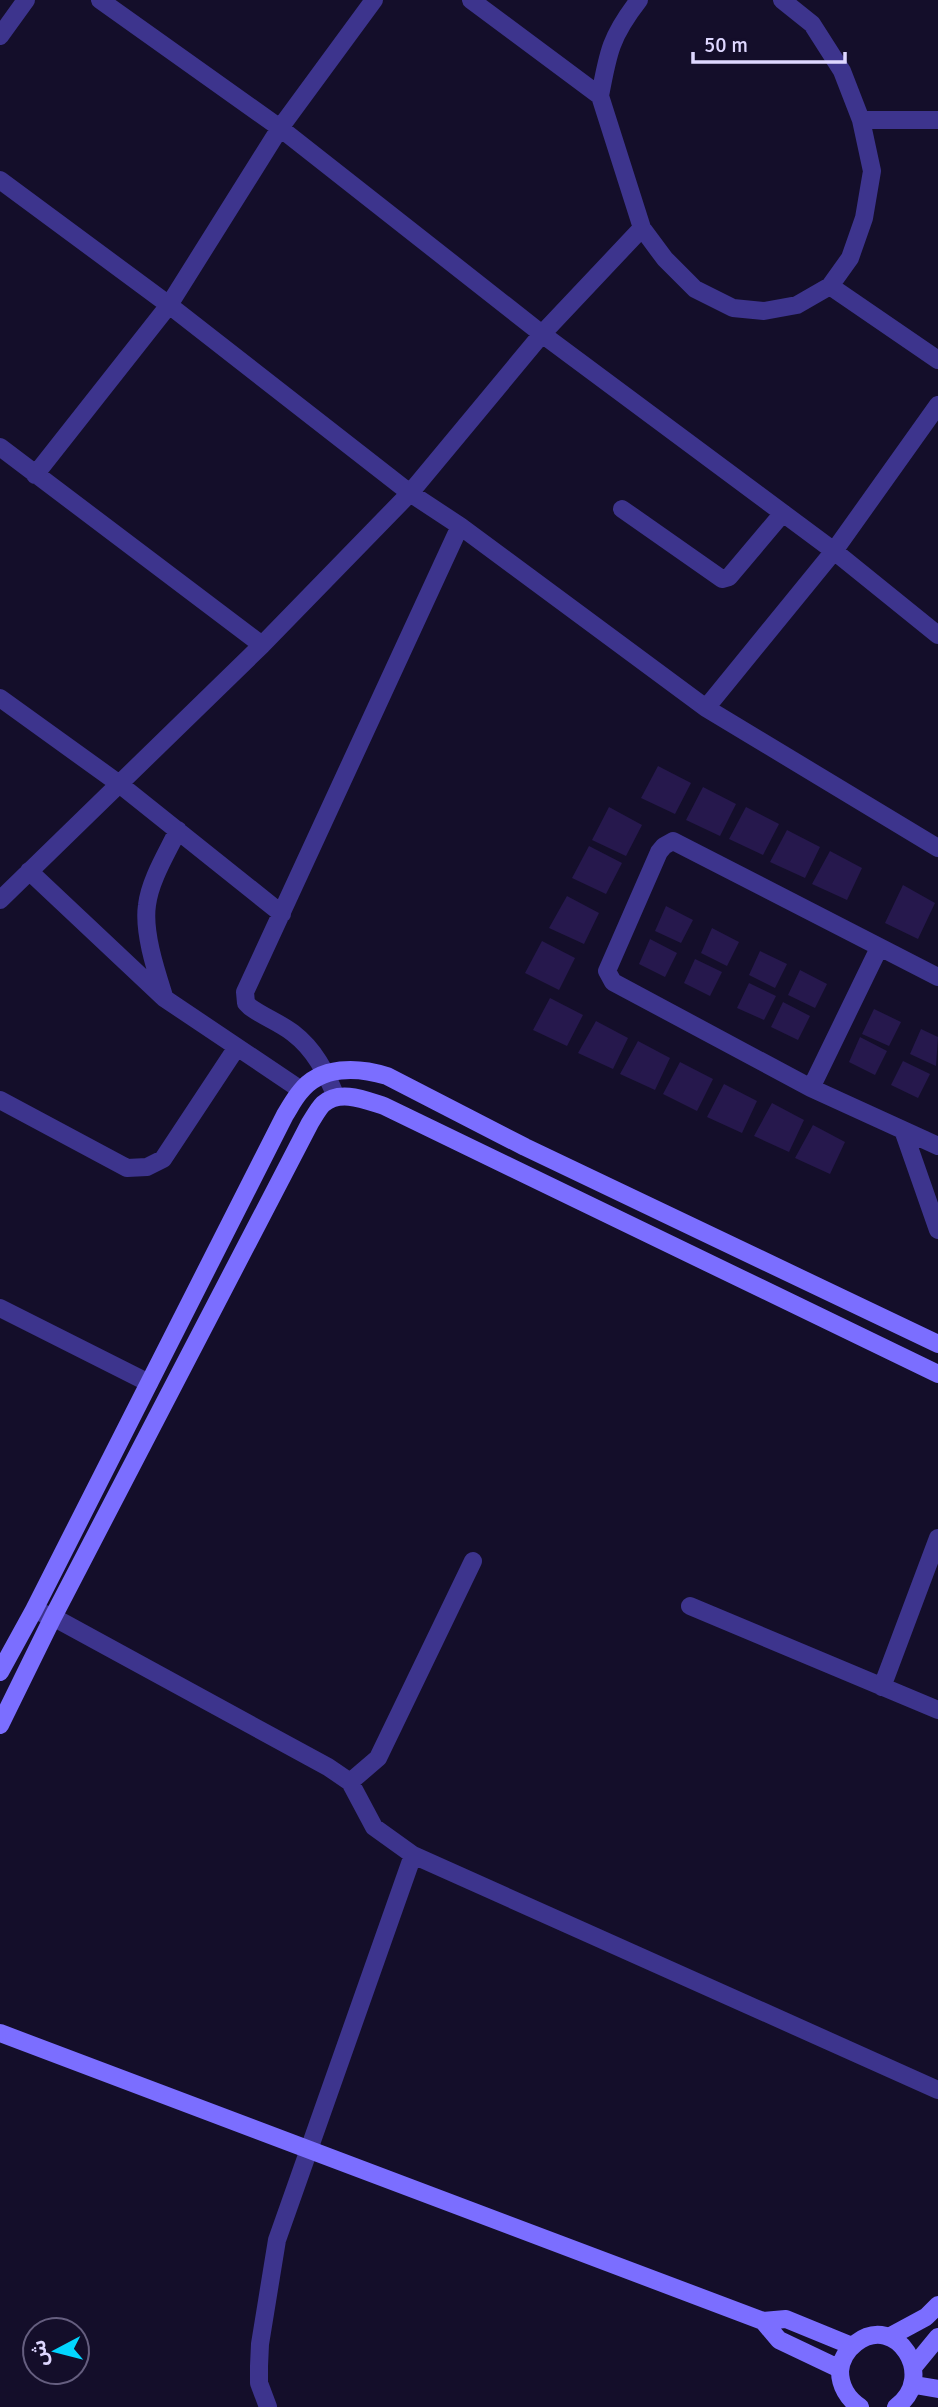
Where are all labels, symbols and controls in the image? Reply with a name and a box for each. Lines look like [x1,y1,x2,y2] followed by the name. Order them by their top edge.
[693,21,845,65] scale bar
[704,32,748,58] text: 50 m
[21,2316,91,2386] north arrow
[27,2339,54,2367] text: ش

